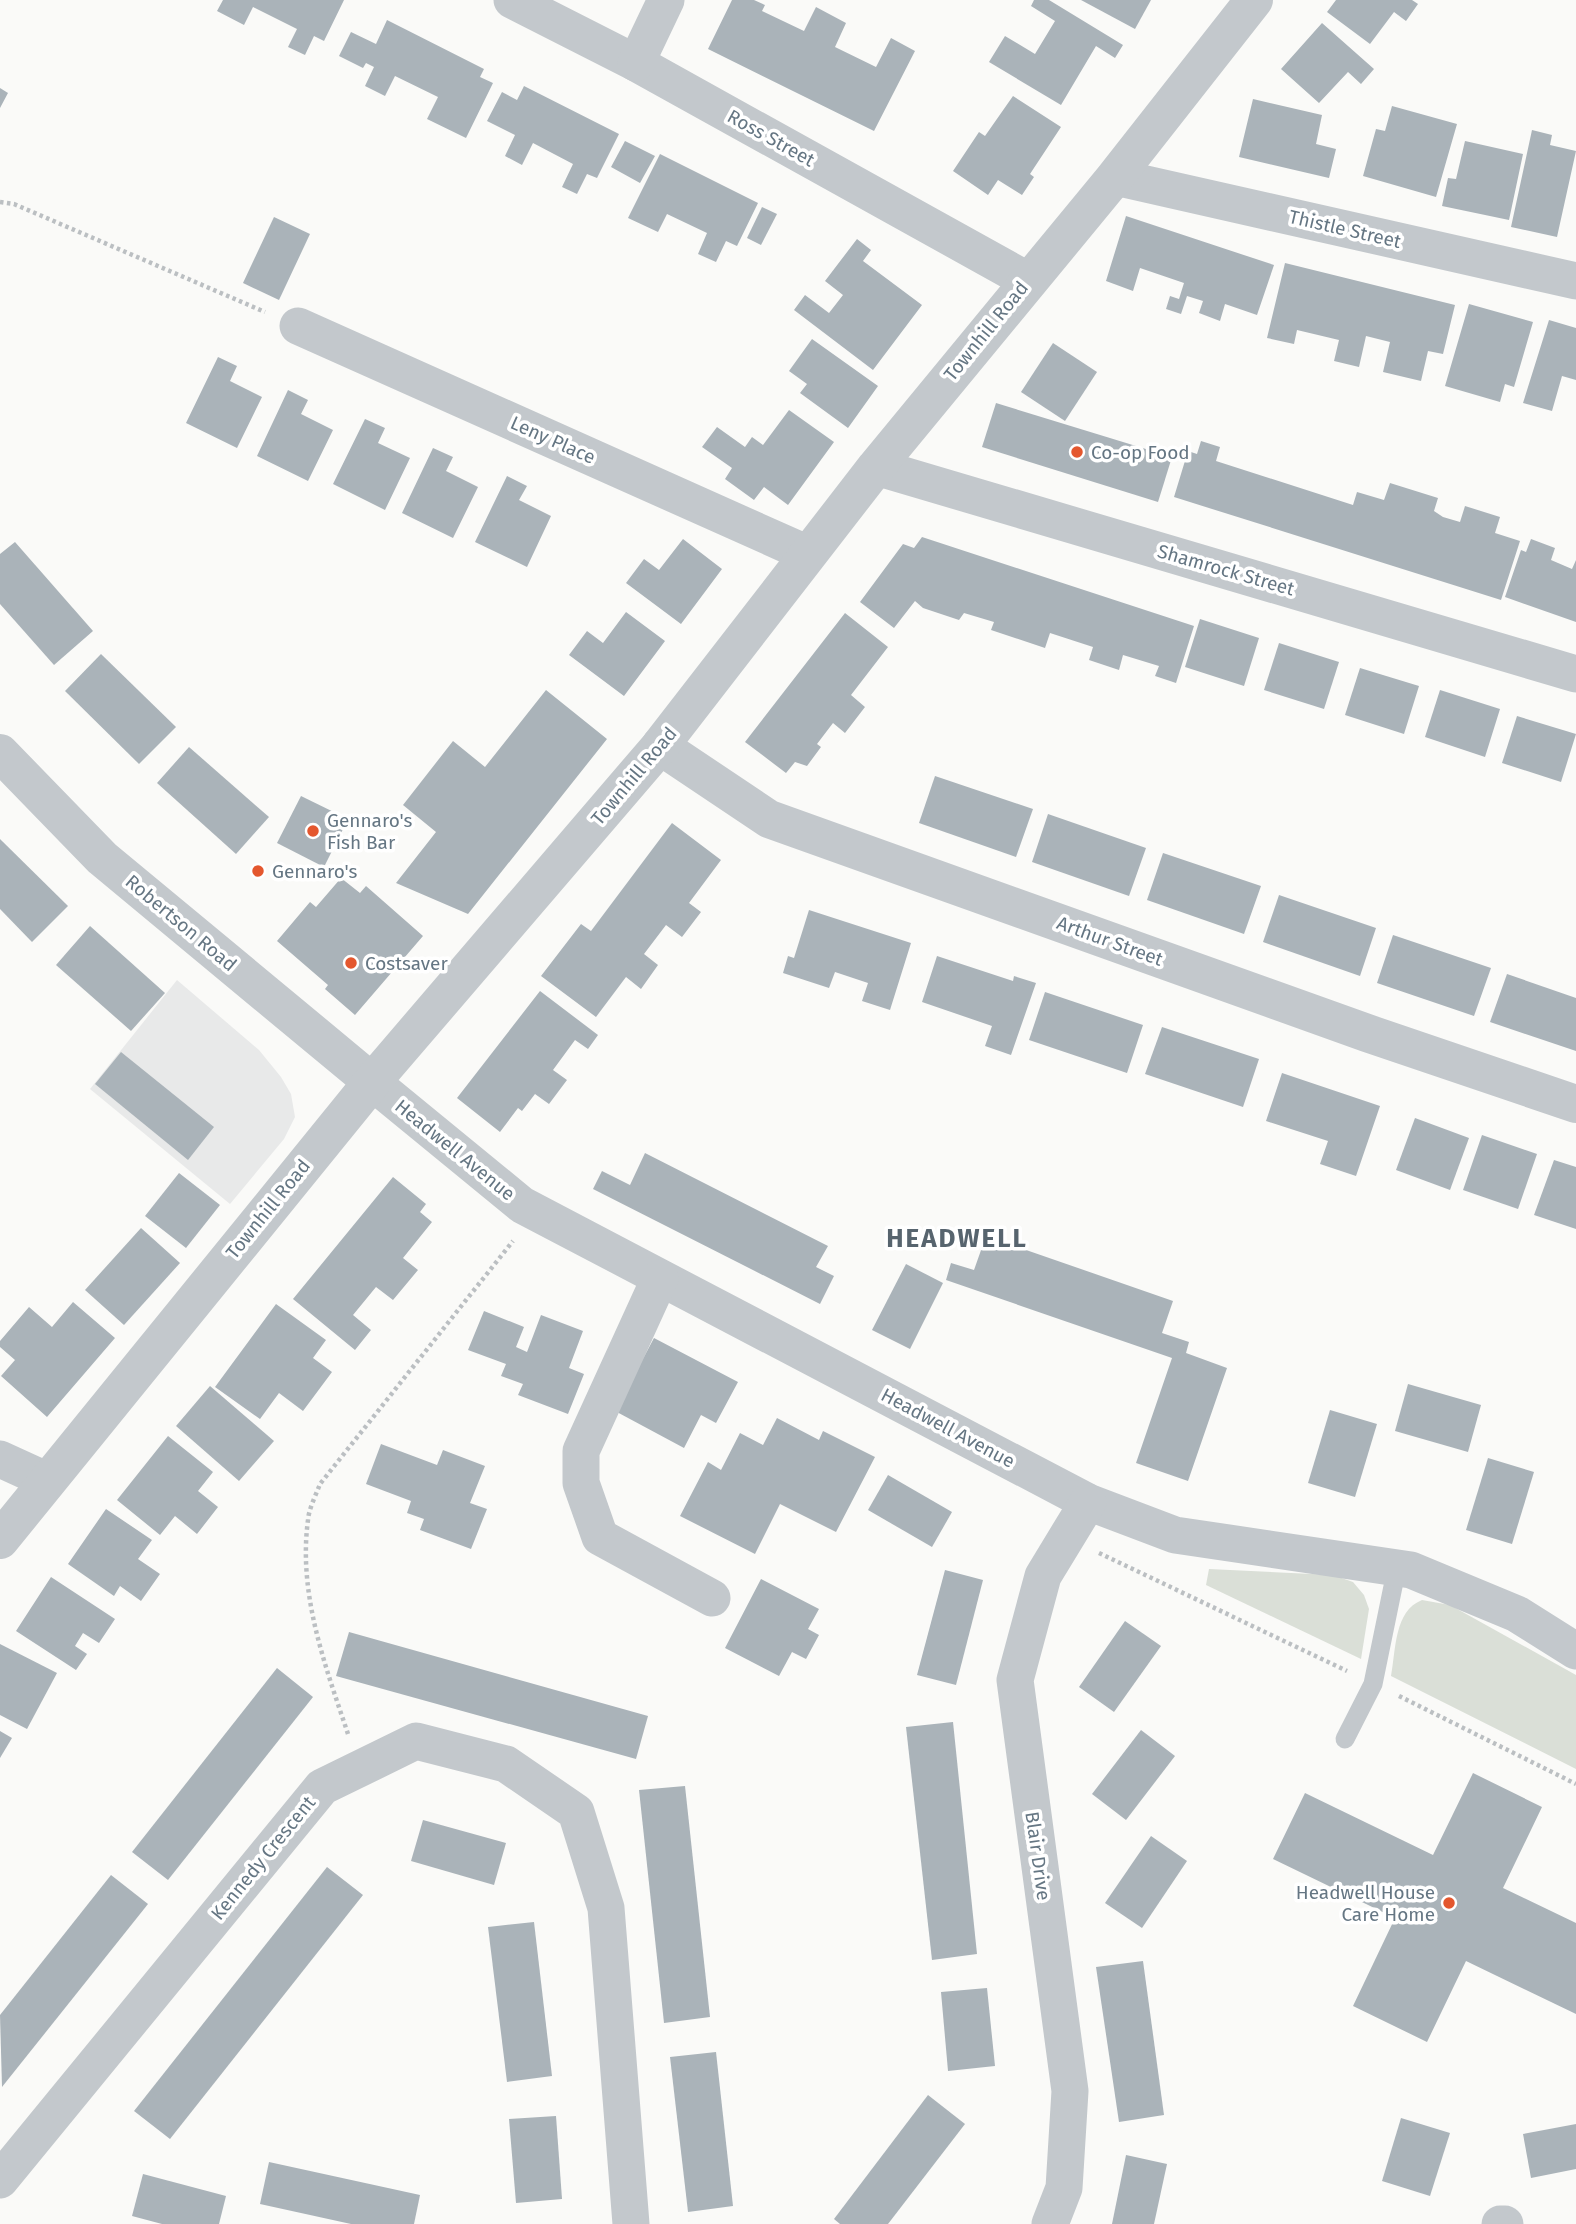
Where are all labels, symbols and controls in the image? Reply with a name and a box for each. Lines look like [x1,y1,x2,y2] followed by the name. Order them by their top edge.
[723,105,819,172] street label: Ross Street
[1287,205,1403,253] street label: Thistle Street
[939,277,1033,385] street label: Townhill Road
[507,411,599,469] street label: Leny Place
[1091,441,1190,464] place label: Co-op Food
[1069,444,1085,460] marker: Co-op Food
[1155,539,1297,601] street label: Shamrock Street
[586,722,682,830] street label: Townhill Road
[327,809,413,854] place label: Gennaro's Fish Bar
[305,823,321,839] marker: Gennaro's Fish Bar
[272,860,358,883] place label: Gennaro's
[250,863,266,879] marker: Gennaro's
[121,870,241,976] street label: Robertson Road
[1054,911,1166,971] street label: Arthur Street
[365,952,448,975] place label: Costsaver
[343,955,359,971] marker: Costsaver
[390,1094,520,1206] street label: Headwell Avenue
[221,1155,315,1263] street label: Townhill Road
[886,1223,1028,1254] district label: HEADWELL
[877,1383,1019,1473] street label: Headwell Avenue
[206,1791,320,1925] street label: Kennedy Crescent
[1020,1810,1056,1902] street label: Blair Drive
[1296,1881,1435,1926] place label: Headwell House Care Home
[1441,1895,1457,1911] marker: Headwell House Care Home

